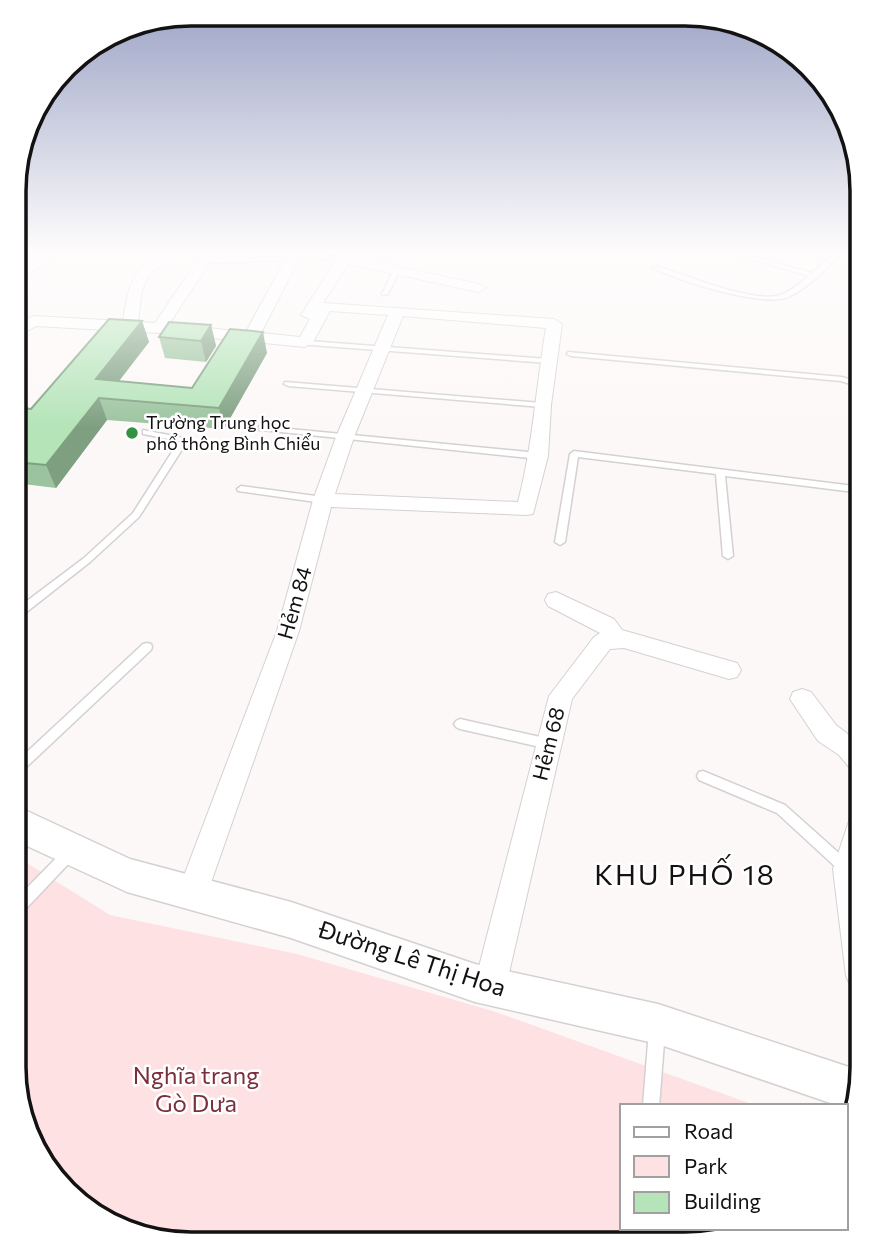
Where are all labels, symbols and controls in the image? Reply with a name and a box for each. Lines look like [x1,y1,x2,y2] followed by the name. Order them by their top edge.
[146,411,320,454] place label: Trường Trung học phổ thông Bình Chiểu
[124,425,140,441] marker: Trường Trung học phổ thông Bình Chiểu
[271,563,316,642] street label: Hẻm 84
[526,704,569,783] street label: Hẻm 68
[594,854,776,891] district label: KHU PHỐ 18
[314,913,510,1002] street label: Đường Lê Thị Hoa
[133,1060,259,1117] park label: Nghĩa trang Gò Dưa
[620,1104,848,1230] legend
[684,1118,733,1143] text: Road
[684,1153,728,1178] text: Park
[684,1188,761,1213] text: Building

